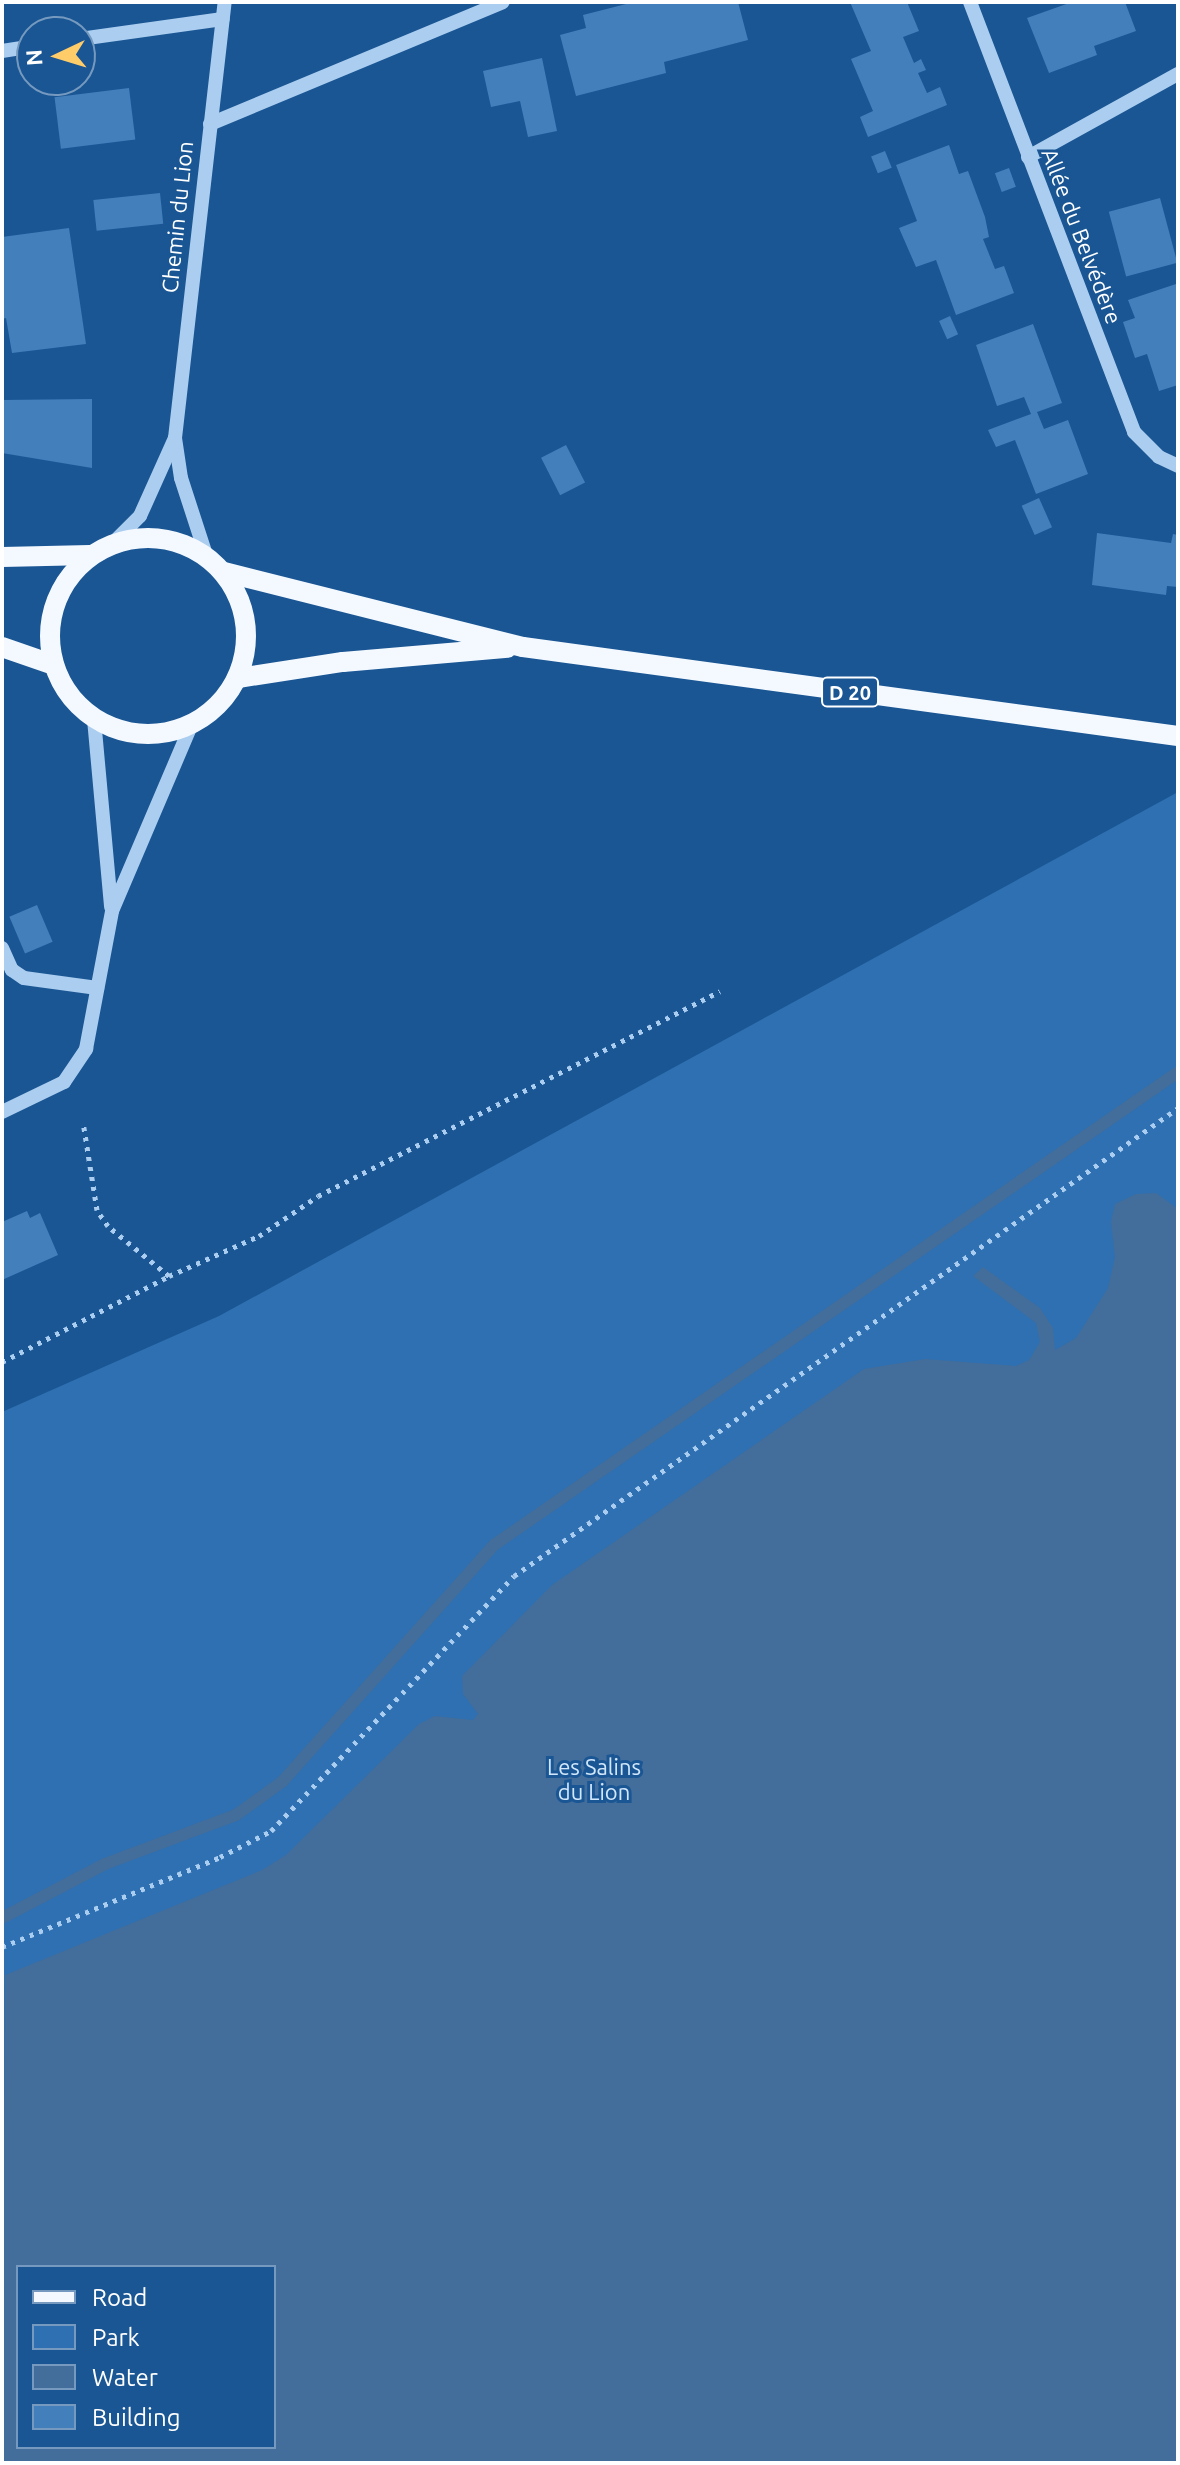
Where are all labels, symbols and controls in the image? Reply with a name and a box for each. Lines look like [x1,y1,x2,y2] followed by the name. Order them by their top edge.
[16,16,96,96] north arrow
[21,49,47,67] text: N
[156,140,198,294] street label: Chemin du Lion
[1036,145,1128,327] street label: Allée du Belvédère
[820,676,880,708] road number: D 20
[547,1753,641,1804] park label: Les Salins du Lion
[16,2265,276,2449] legend
[92,2284,147,2311] text: Road
[92,2324,140,2351] text: Park
[92,2364,158,2391] text: Water
[92,2404,180,2431] text: Building

